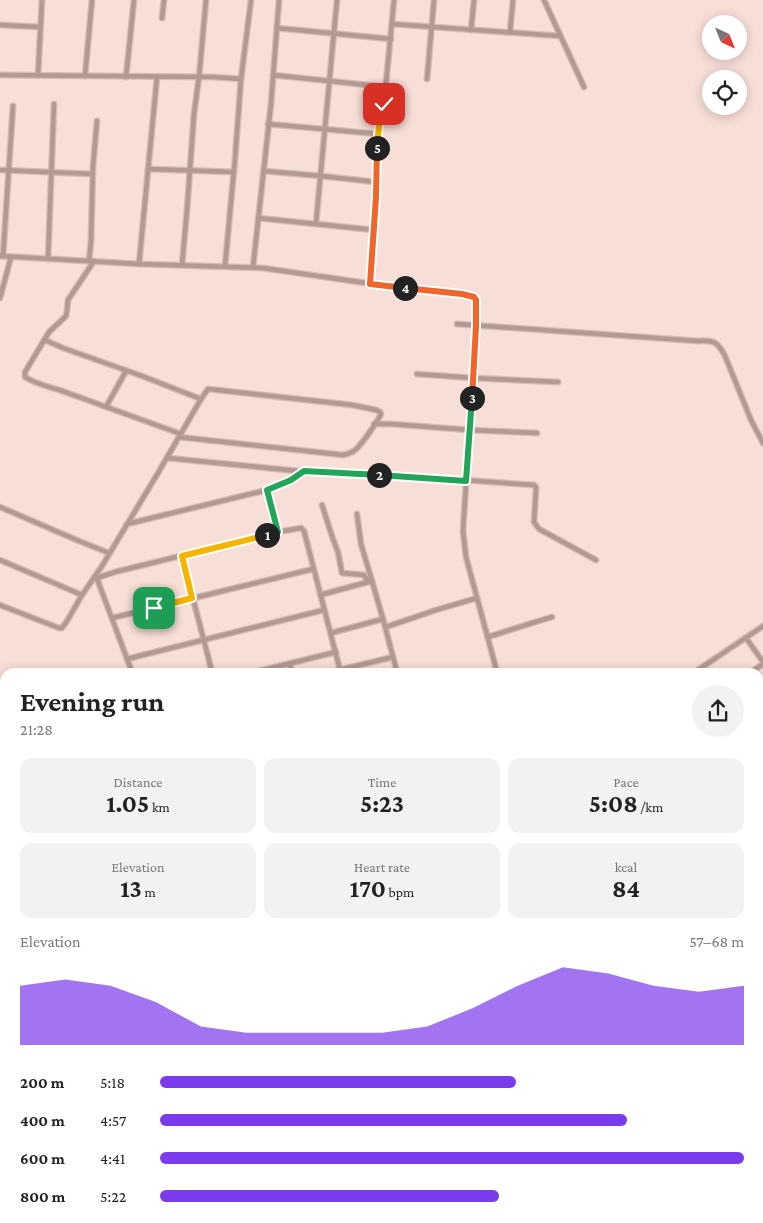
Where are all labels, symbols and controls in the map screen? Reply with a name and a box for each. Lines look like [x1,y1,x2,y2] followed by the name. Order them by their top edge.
[702,15,748,60] north arrow
[702,15,747,115] map controls
[702,70,747,115] button: locate
[363,83,405,125] pin
[370,90,398,118] icon: check
[364,136,390,160] pin: 5
[374,140,381,156] text: 5
[392,276,418,300] pin: 4
[402,280,409,296] text: 4
[460,386,484,410] pin: 3
[469,390,476,406] text: 3
[366,462,392,488] pin: 2
[376,467,383,483] text: 2
[254,522,280,548] pin: 1
[265,527,270,543] text: 1
[133,587,175,629] pin
[140,594,168,622] icon: arrive
[692,685,744,737] button: share
[20,686,164,717] text: Evening run
[20,721,53,738] text: 21:28
[114,774,162,790] text: Distance
[368,774,396,790] text: Time
[613,774,639,790] text: Pace
[106,790,149,817] text: 1.05
[360,790,404,817] text: 5:23
[589,790,638,817] text: 5:08
[149,799,170,815] text: km
[638,799,663,815] text: /km
[111,859,165,875] text: Elevation
[354,859,410,875] text: Heart rate
[615,859,637,875] text: kcal
[120,875,142,902] text: 13
[350,875,386,902] text: 170
[612,875,640,902] text: 84
[142,884,156,900] text: m
[386,884,414,900] text: bpm
[20,933,81,950] text: Elevation
[689,933,744,950] text: 57–68 m
[20,1074,64,1091] text: 200 m
[100,1074,125,1091] text: 5:18
[20,1112,65,1129] text: 400 m
[100,1112,126,1129] text: 4:57
[20,1150,65,1167] text: 600 m
[100,1150,125,1167] text: 4:41
[20,1188,65,1205] text: 800 m
[100,1188,126,1205] text: 5:22

